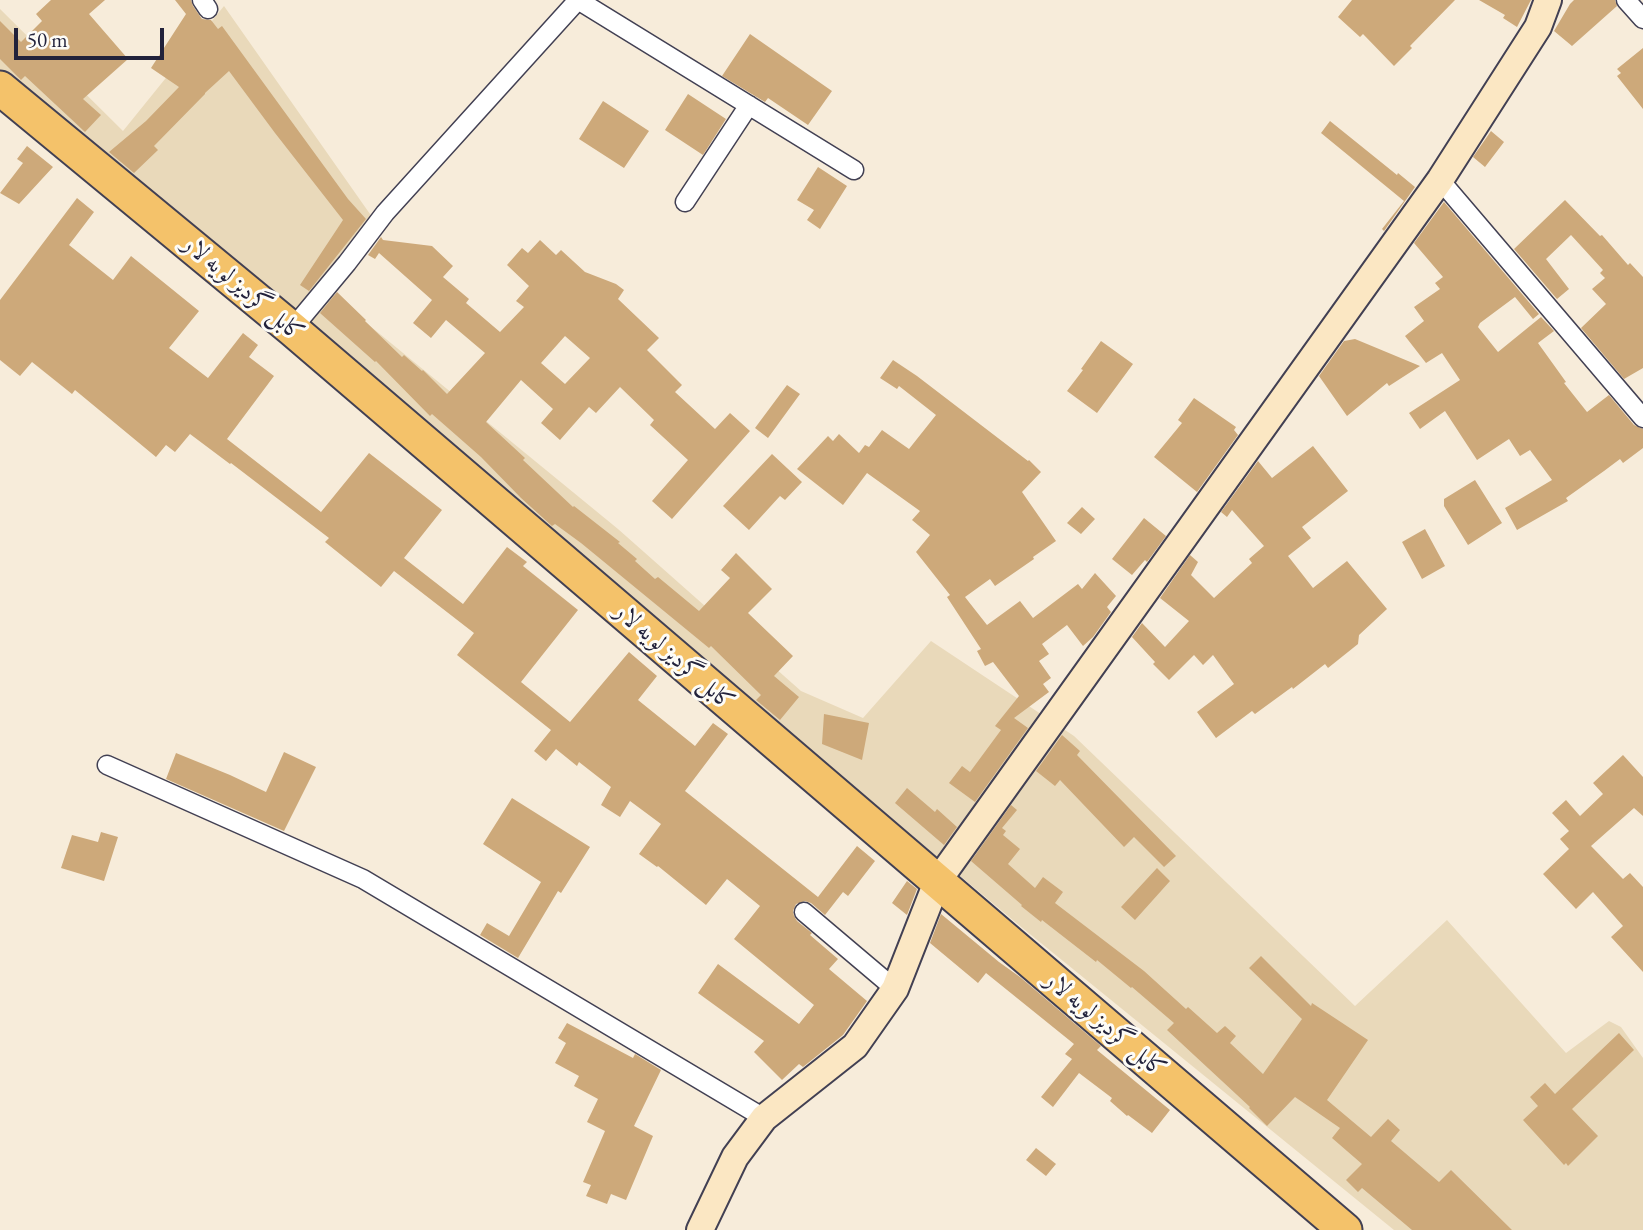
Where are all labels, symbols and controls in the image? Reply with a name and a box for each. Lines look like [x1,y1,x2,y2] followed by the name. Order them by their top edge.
[18,14,168,58] scale bar
[27,26,68,53] text: 50 m
[176,230,310,348] street label: کابل گردیز لویه لار
[608,597,740,717] street label: کابل گردیز لویه لار
[1038,966,1172,1084] street label: کابل گردیز لویه لار

